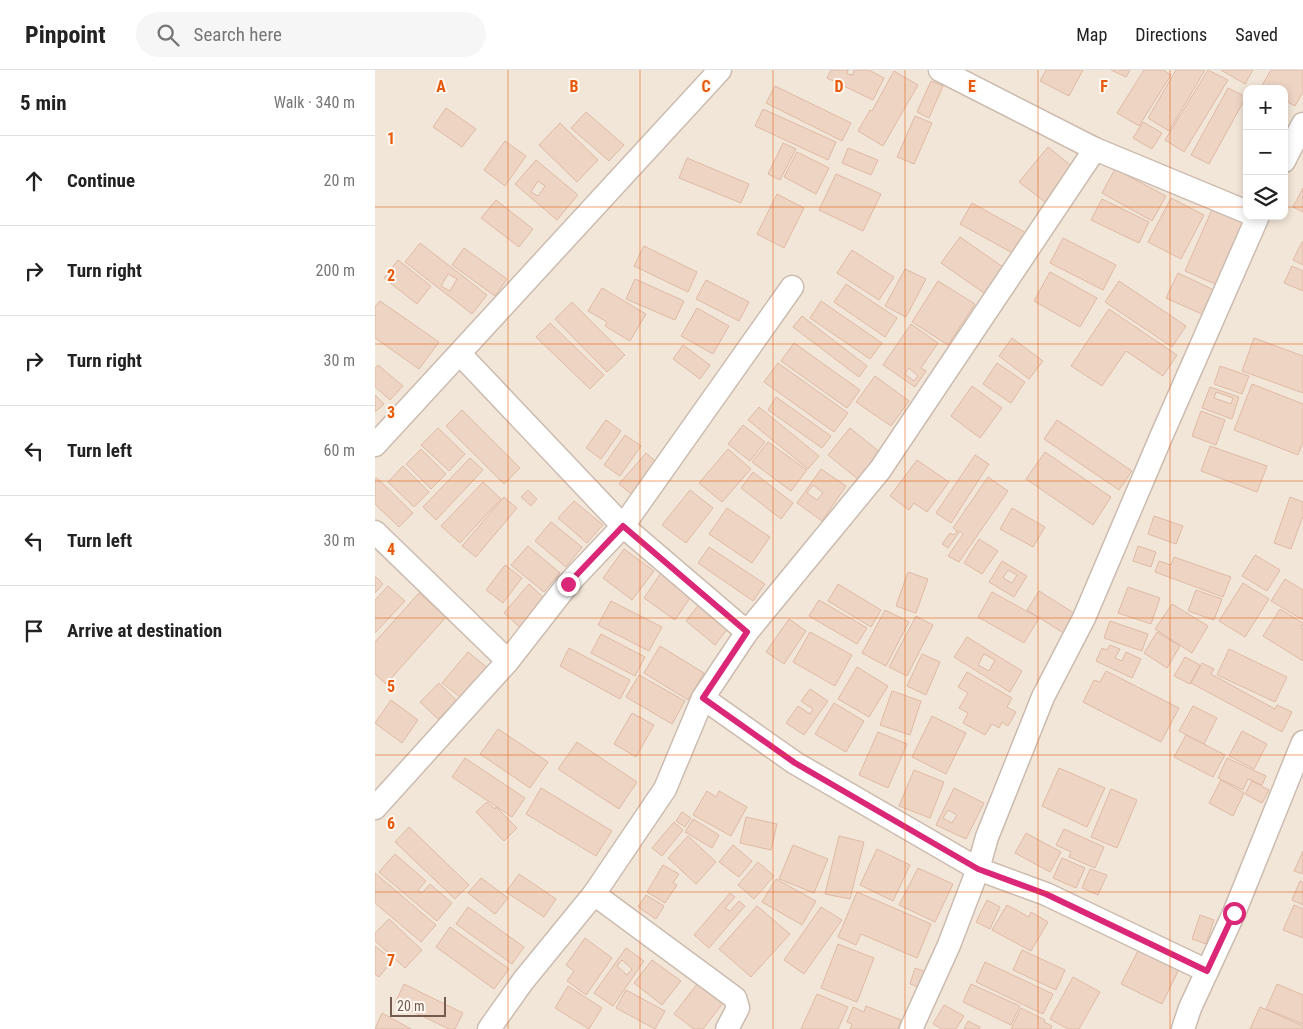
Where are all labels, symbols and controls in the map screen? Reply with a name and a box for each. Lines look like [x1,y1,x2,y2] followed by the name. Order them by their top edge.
[136,12,486,57] search box
[25,21,106,49] text: Pinpoint
[154,21,182,49] icon: search
[194,23,282,46] text: Search here
[1076,24,1107,45] text: Map
[1135,24,1207,45] text: Directions
[1235,24,1278,45] text: Saved
[436,77,446,96] text: A
[570,77,579,96] text: B
[701,77,711,96] text: C
[834,77,844,96] text: D
[968,77,976,96] text: E
[1100,77,1108,96] text: F
[1243,85,1288,220] map controls
[1243,85,1288,130] button: +
[20,91,67,115] text: 5 min
[274,93,355,112] text: Walk · 340 m
[387,129,395,148] text: 1
[1243,130,1288,175] button: −
[20,167,48,195] icon: ahead
[67,169,135,192] text: Continue
[323,171,355,190] text: 20 m
[1243,175,1288,220] button: layers
[20,257,48,285] icon: right
[67,259,142,282] text: Turn right
[316,261,355,280] text: 200 m
[387,266,395,285] text: 2
[20,347,48,375] icon: right
[67,349,142,372] text: Turn right
[323,351,355,370] text: 30 m
[387,403,395,422] text: 3
[20,437,48,465] icon: left
[67,439,132,462] text: Turn left
[323,441,355,460] text: 60 m
[20,527,48,555] icon: left
[67,529,132,552] text: Turn left
[323,531,355,550] text: 30 m
[387,540,395,559] text: 4
[557,573,580,596] route end
[20,617,48,645] icon: arrive
[67,619,222,642] text: Arrive at destination
[387,677,395,696] text: 5
[387,814,395,833] text: 6
[1223,902,1246,925] route start
[387,951,395,970] text: 7
[390,994,446,1017] scale bar
[397,998,425,1014] text: 20 m

